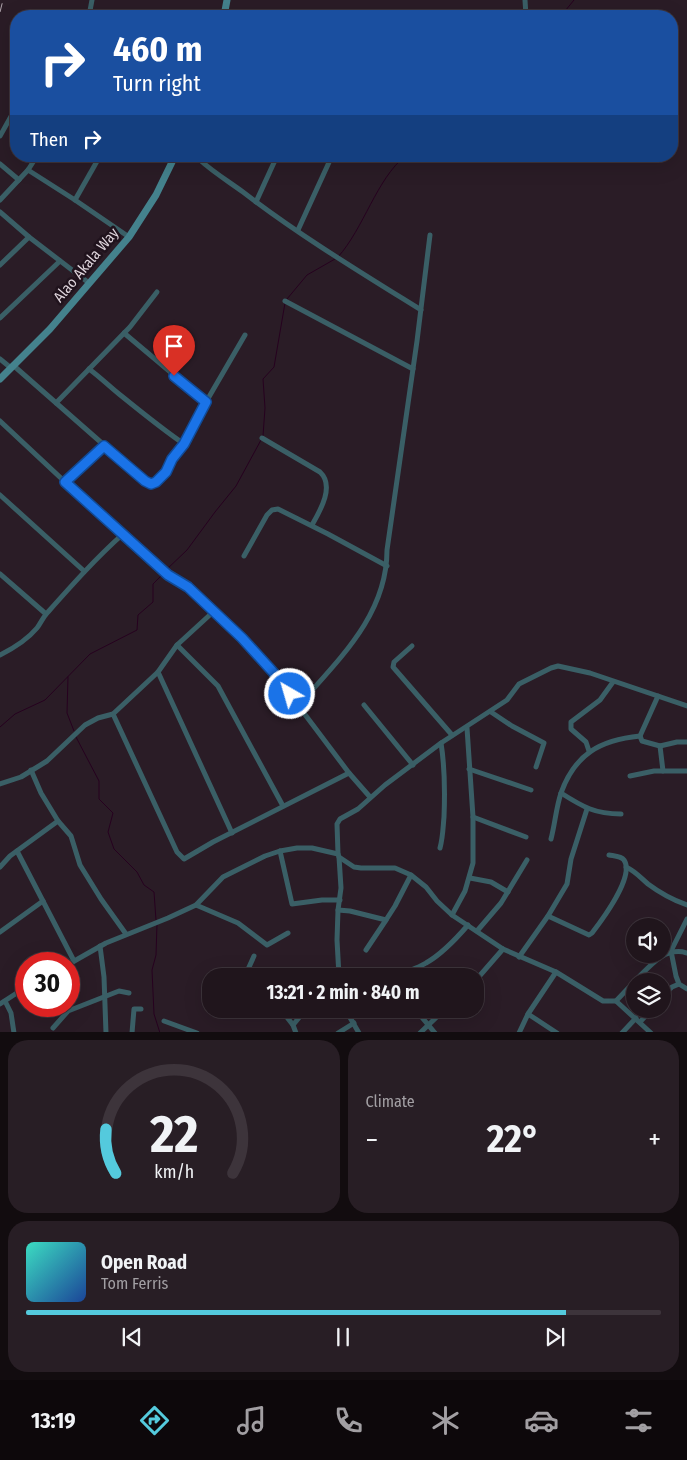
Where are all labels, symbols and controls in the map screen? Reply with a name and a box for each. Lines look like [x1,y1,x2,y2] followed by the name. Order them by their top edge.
[113,28,202,70] text: 460 m
[30,30,95,95] icon: right
[113,70,201,97] text: Turn right
[78,125,106,153] icon: right
[30,128,68,151] text: Then
[50,224,123,306] street label: Alao Akala Way
[153,325,195,376] pin
[160,332,188,360] icon: arrive
[263,667,315,719] position arrow
[626,918,671,1018] map controls
[626,918,671,963] button: sound
[15,952,80,1017] speed limit sign: 30
[626,973,671,1018] button: layers
[266,981,420,1004] text: 13:21 · 2 min · 840 m
[366,1092,415,1111] text: Climate
[149,1103,198,1166] text: 22
[487,1116,540,1162] text: 22°
[366,1123,378,1156] text: −
[648,1123,661,1156] text: +
[154,1161,194,1183] text: km/h
[101,1251,187,1274] text: Open Road
[101,1274,168,1293] text: Tom Ferris
[118,1323,146,1351] icon: previous
[329,1323,357,1351] icon: pause
[541,1323,569,1351] icon: next
[137,1403,172,1438] icon: directions
[234,1403,269,1438] icon: music
[331,1403,366,1438] icon: phone
[428,1403,463,1438] icon: climate
[524,1403,559,1438] icon: car
[621,1403,656,1438] icon: filters
[31,1407,76,1434] text: 13:19

